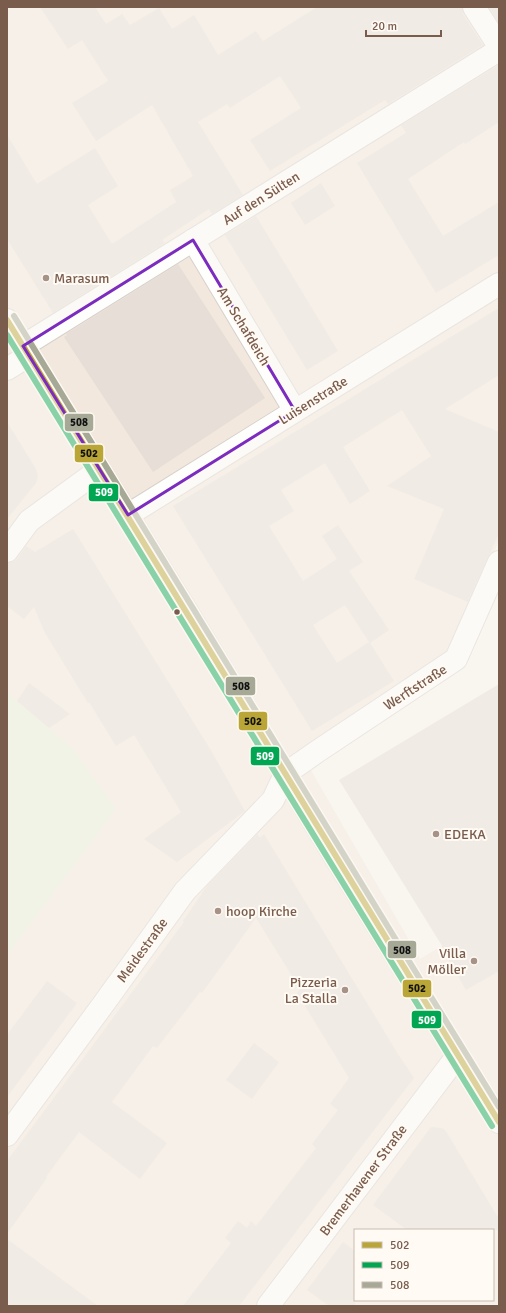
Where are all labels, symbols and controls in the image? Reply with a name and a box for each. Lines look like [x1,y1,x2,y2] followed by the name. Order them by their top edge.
[366,12,441,38] scale bar
[372,19,397,34] text: 20 m
[220,168,303,229] street label: Auf den Sülten
[54,270,110,287] place label: Marasum
[41,273,51,283] marker: Marasum
[213,284,274,369] street label: Am Schafdeich
[276,373,351,428] street label: Luisenstraße
[64,413,94,432] line badge: 508
[70,416,88,429] text: 508
[74,444,104,463] line badge: 502
[80,447,98,460] text: 502
[88,483,119,502] line badge: 509
[95,486,113,499] text: 509
[172,607,182,617] unlabelled marker
[380,661,450,714] street label: Werftstraße
[225,676,256,696] line badge: 508
[232,680,250,693] text: 508
[238,711,268,731] line badge: 502
[244,715,262,728] text: 502
[250,746,280,766] line badge: 509
[256,750,274,763] text: 509
[444,826,486,843] place label: EDEKA
[431,829,441,839] marker: EDEKA
[226,903,297,920] place label: hoop Kirche
[213,906,223,916] marker: hoop Kirche
[113,915,171,986] street label: Meidestraße
[387,940,417,959] line badge: 508
[393,944,411,957] text: 508
[427,945,467,978] place label: Villa Möller
[469,956,479,966] marker: Villa Möller
[285,974,337,1007] place label: Pizzeria La Stalla
[402,979,432,998] line badge: 502
[408,982,426,995] text: 502
[340,985,350,995] marker: Pizzeria La Stalla
[411,1010,442,1029] line badge: 509
[418,1014,436,1027] text: 509
[316,1121,411,1239] street label: Bremerhavener Straße
[354,1229,494,1301] legend
[390,1238,409,1253] text: 502
[390,1258,409,1273] text: 509
[390,1278,409,1293] text: 508

